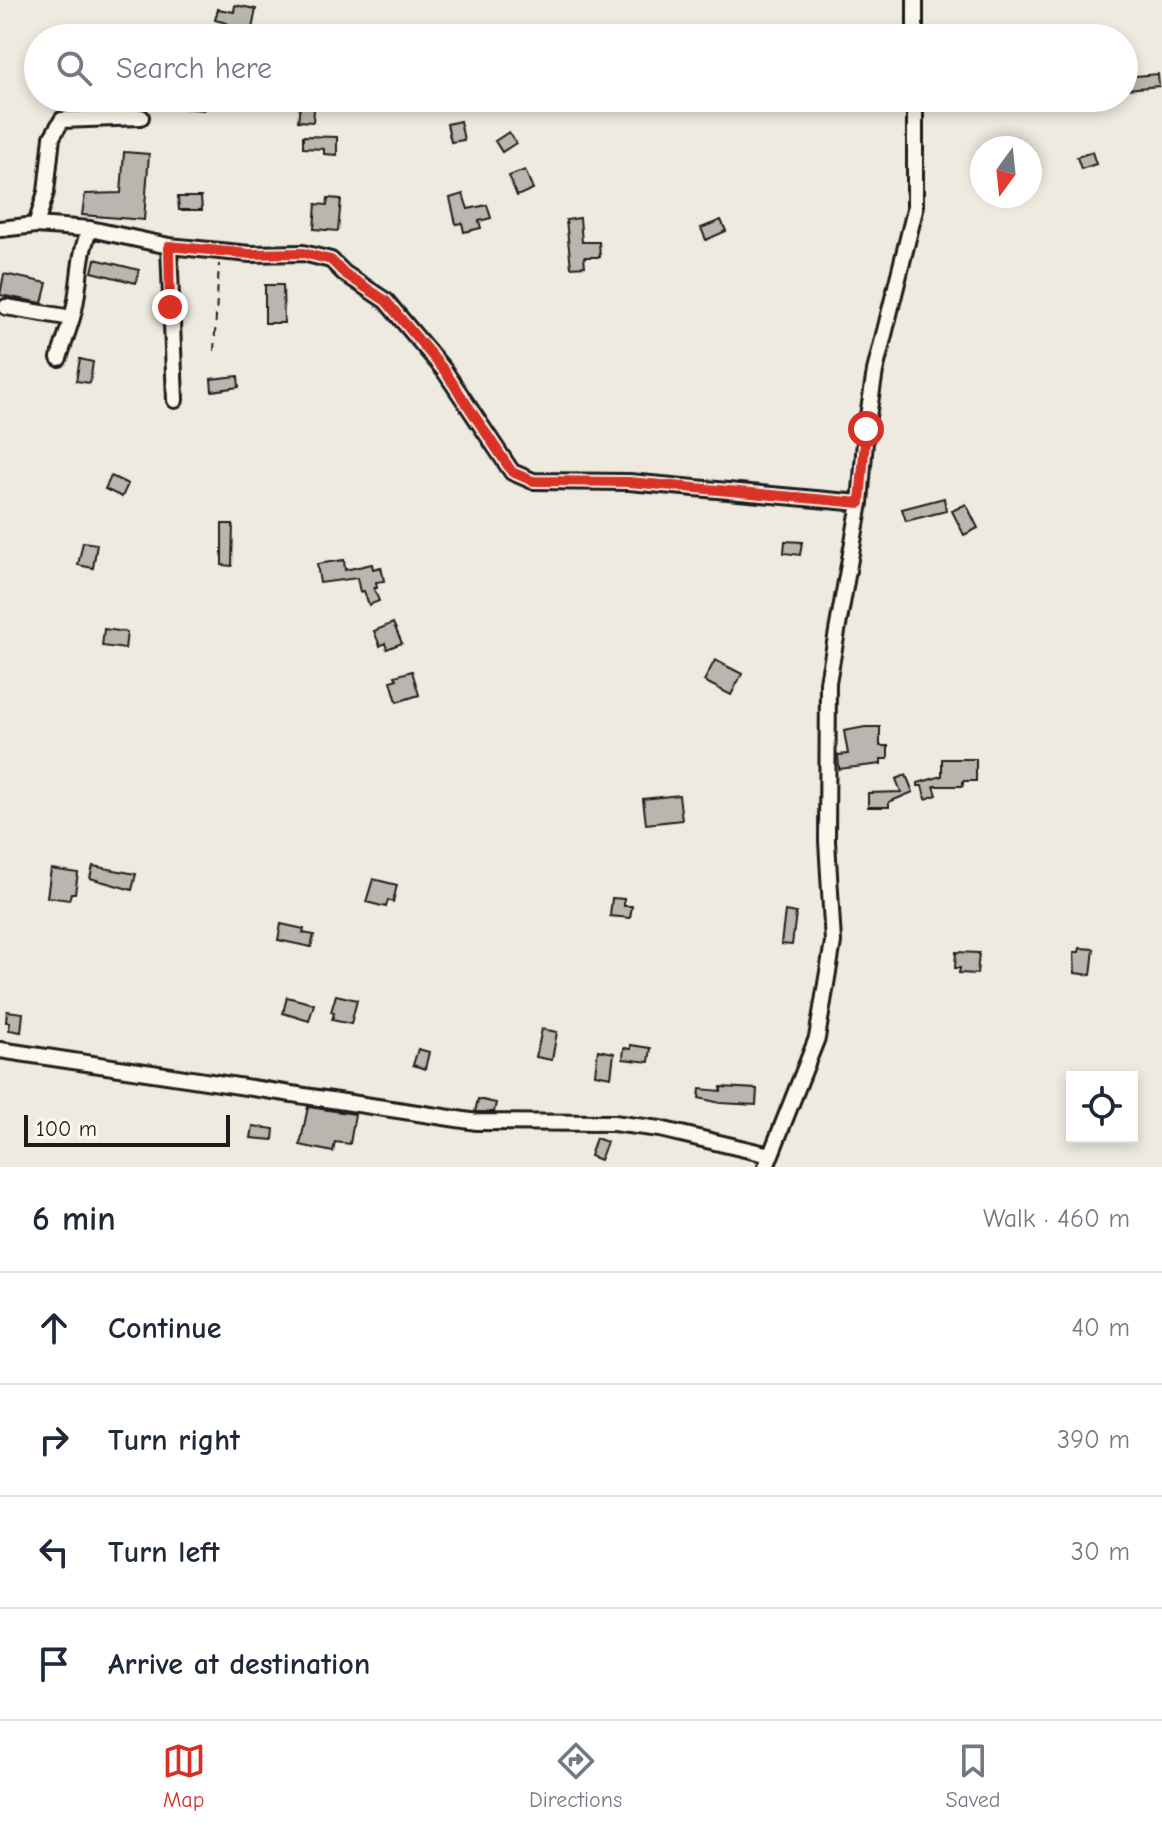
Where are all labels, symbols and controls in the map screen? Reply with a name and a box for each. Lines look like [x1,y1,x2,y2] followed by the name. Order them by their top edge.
[24,24,1138,112] search box
[52,46,96,90] icon: search
[116,51,272,86] text: Search here
[970,136,1042,208] north arrow
[152,289,188,325] route end
[848,411,884,447] route start
[1066,1071,1138,1143] map controls
[1066,1071,1138,1143] button: locate
[24,1111,230,1147] scale bar
[36,1116,97,1142] text: 100 m
[32,1199,116,1239] text: 6 min
[983,1204,1130,1234] text: Walk · 460 m
[32,1306,76,1350] icon: ahead
[108,1311,222,1346] text: Continue
[1071,1313,1130,1343] text: 40 m
[32,1418,76,1462] icon: right
[108,1423,240,1458] text: Turn right
[1057,1425,1130,1455] text: 390 m
[32,1530,76,1574] icon: left
[108,1535,220,1570] text: Turn left
[1071,1537,1130,1567] text: 30 m
[32,1642,76,1686] icon: arrive
[108,1647,370,1682] text: Arrive at destination
[162,1739,206,1813] tab: Map
[529,1739,622,1813] tab: Directions
[945,1739,1000,1813] tab: Saved

